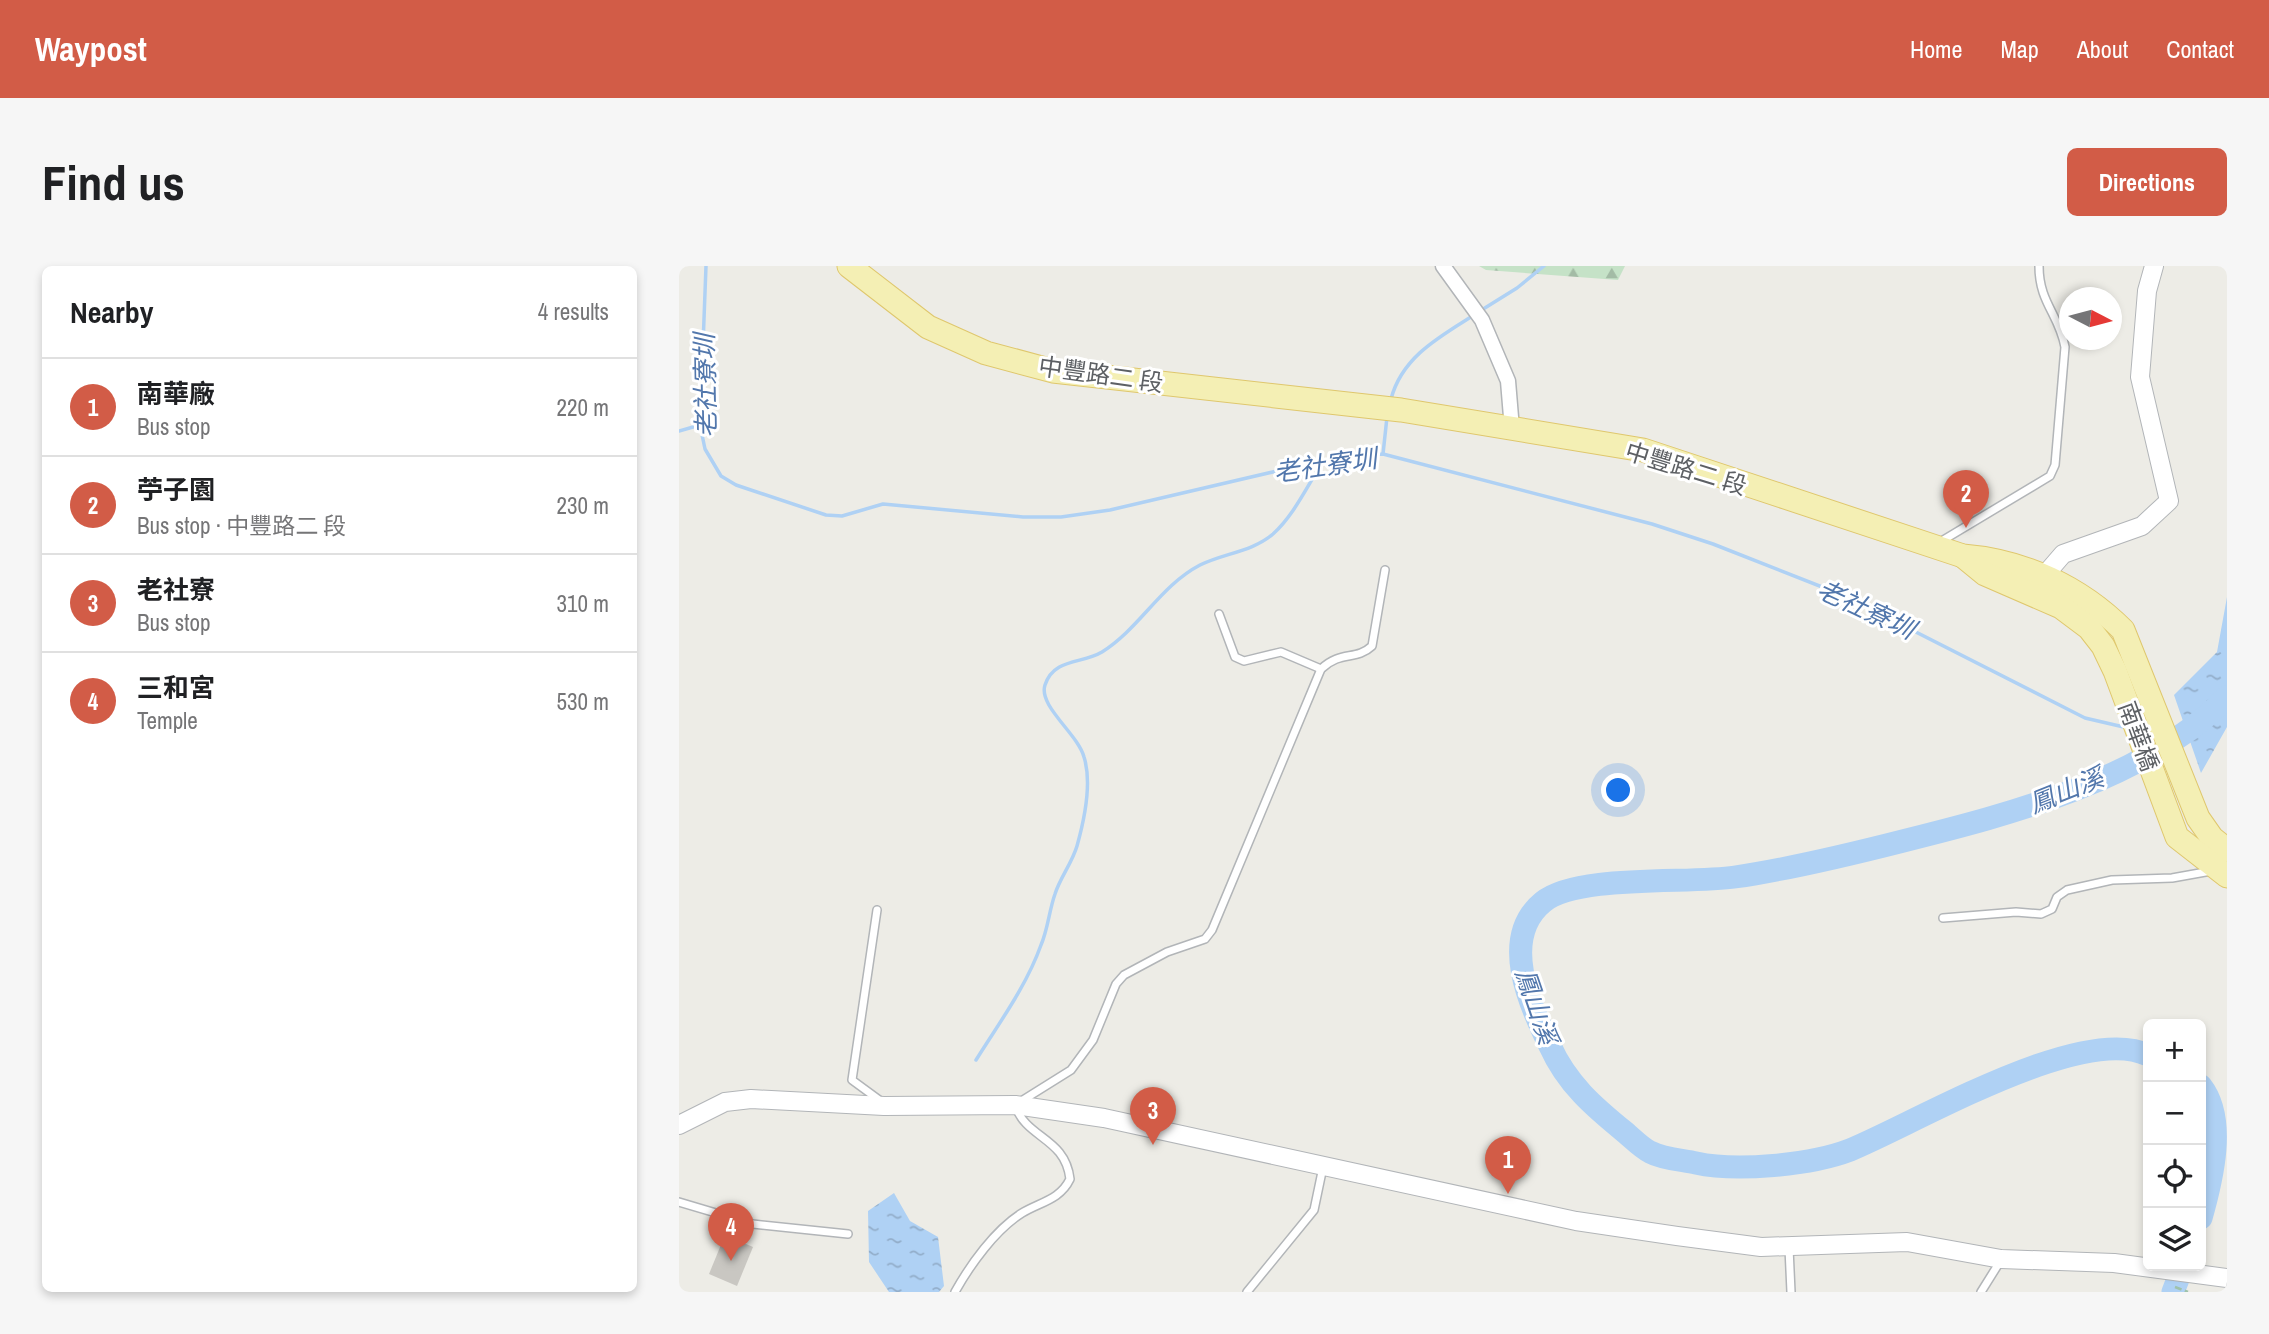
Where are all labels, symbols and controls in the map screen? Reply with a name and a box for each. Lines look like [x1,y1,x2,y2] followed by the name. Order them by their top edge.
[35,27,147,71] text: Waypost
[1910,33,1962,65] text: Home
[2000,33,2039,65] text: Map
[2077,33,2128,65] text: About
[2166,33,2234,65] text: Contact
[2067,148,2227,216] button: Directions
[42,149,185,215] text: Find us
[2059,287,2122,350] north arrow
[70,292,153,332] text: Nearby
[538,296,609,327] text: 4 results
[687,330,723,438] water label: 老社寮圳
[1037,349,1165,399] street label: 中豐路二 段
[137,376,215,411] text: 南華廠
[88,392,98,423] text: 1
[557,392,609,423] text: 220 m
[137,411,210,442] text: Bus stop
[1621,434,1751,502] street label: 中豐路二 段
[1271,440,1383,490] water label: 老社寮圳
[1943,470,1989,528] pin: 2
[137,472,215,507] text: 苧子園
[88,490,98,521] text: 2
[557,490,609,521] text: 230 m
[137,510,346,541] text: Bus stop · 中豐路二 段
[1811,571,1924,649] water label: 老社寮圳
[137,572,215,607] text: 老社寮
[88,588,98,619] text: 3
[557,588,609,619] text: 310 m
[137,607,210,638] text: Bus stop
[137,670,215,705] text: 三和宮
[88,686,98,717] text: 4
[557,686,609,717] text: 530 m
[2112,697,2166,775] street label: 南華橋
[137,705,198,736] text: Temple
[2023,758,2112,821] water label: 鳳山溪
[1601,773,1635,807] your location
[1508,963,1568,1052] water label: 鳳山溪
[2143,1019,2206,1271] map controls
[2143,1019,2206,1082] button: +
[2143,1082,2206,1145] button: −
[1130,1087,1176,1145] pin: 3
[1485,1136,1531,1194] pin: 1
[2143,1145,2206,1208] button: locate
[708,1203,754,1261] pin: 4
[2143,1208,2206,1271] button: layers

